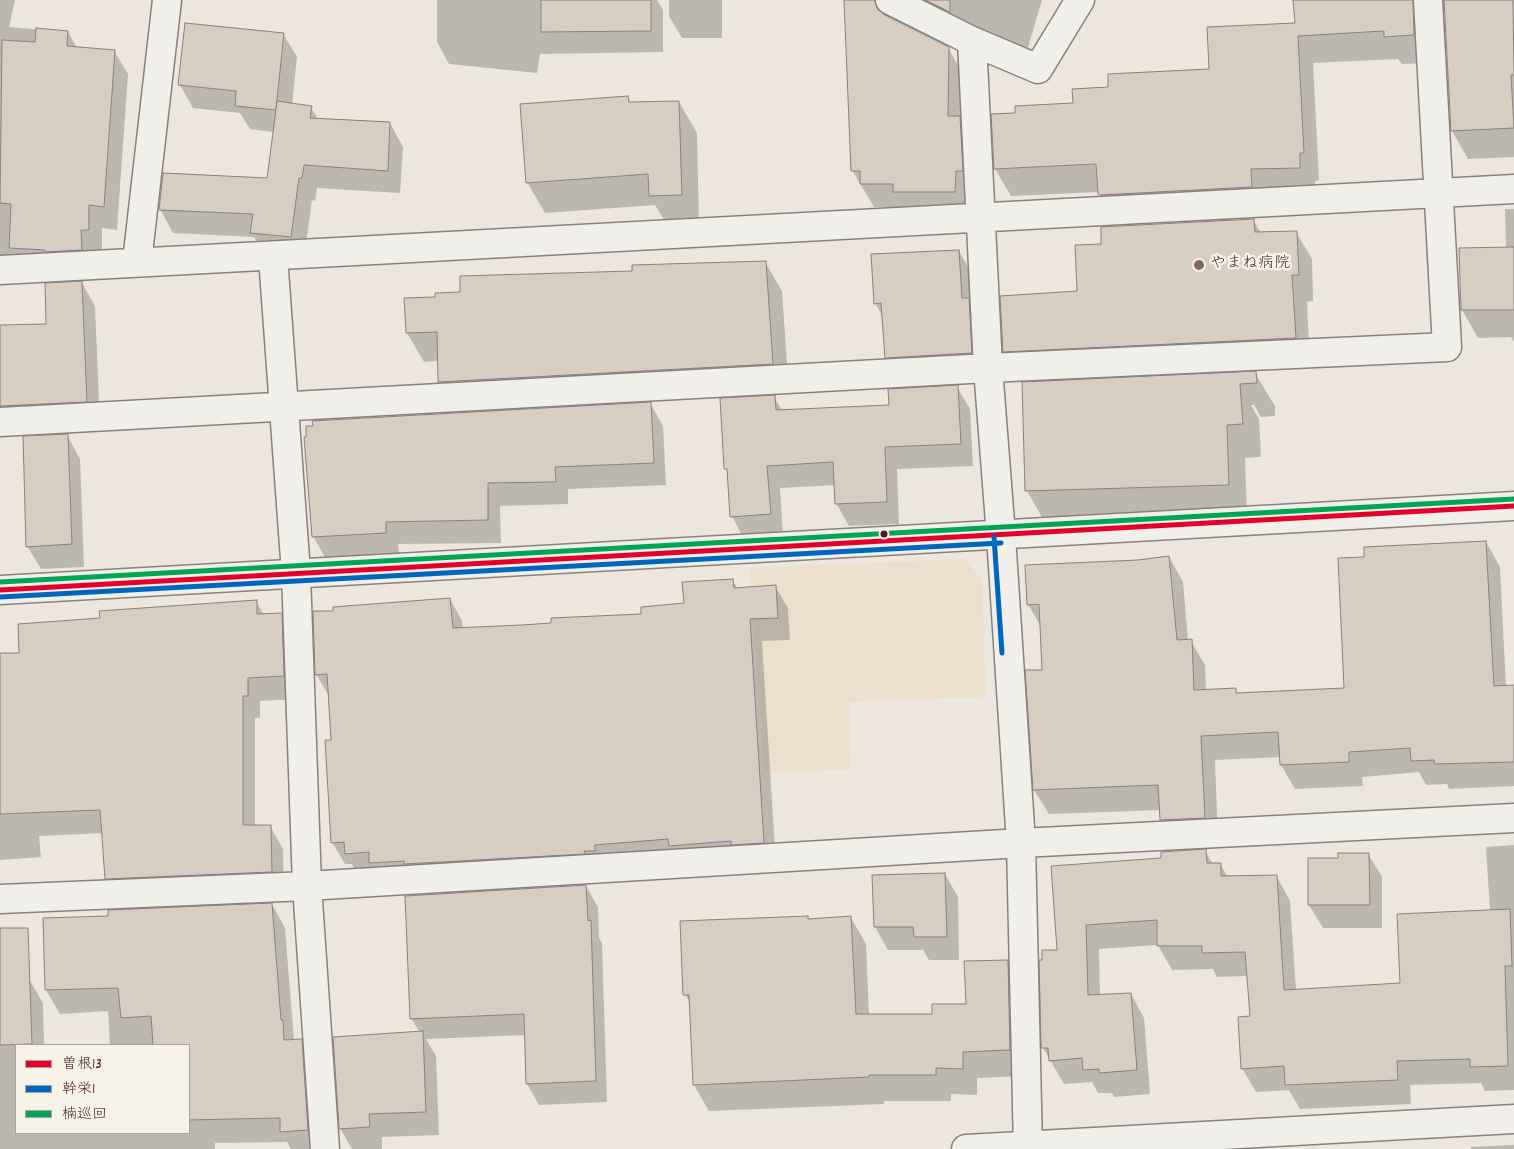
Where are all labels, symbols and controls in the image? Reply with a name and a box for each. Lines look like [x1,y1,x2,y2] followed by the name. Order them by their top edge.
[1210,255,1290,275] place label: やまね病院
[1192,258,1206,272] marker: やまね病院
[879,529,889,539] unlabelled marker
[15,1044,190,1134] legend
[62,1054,102,1076] text: 曽根13
[62,1079,95,1101] text: 幹栄1
[62,1104,107,1126] text: 楠巡回

